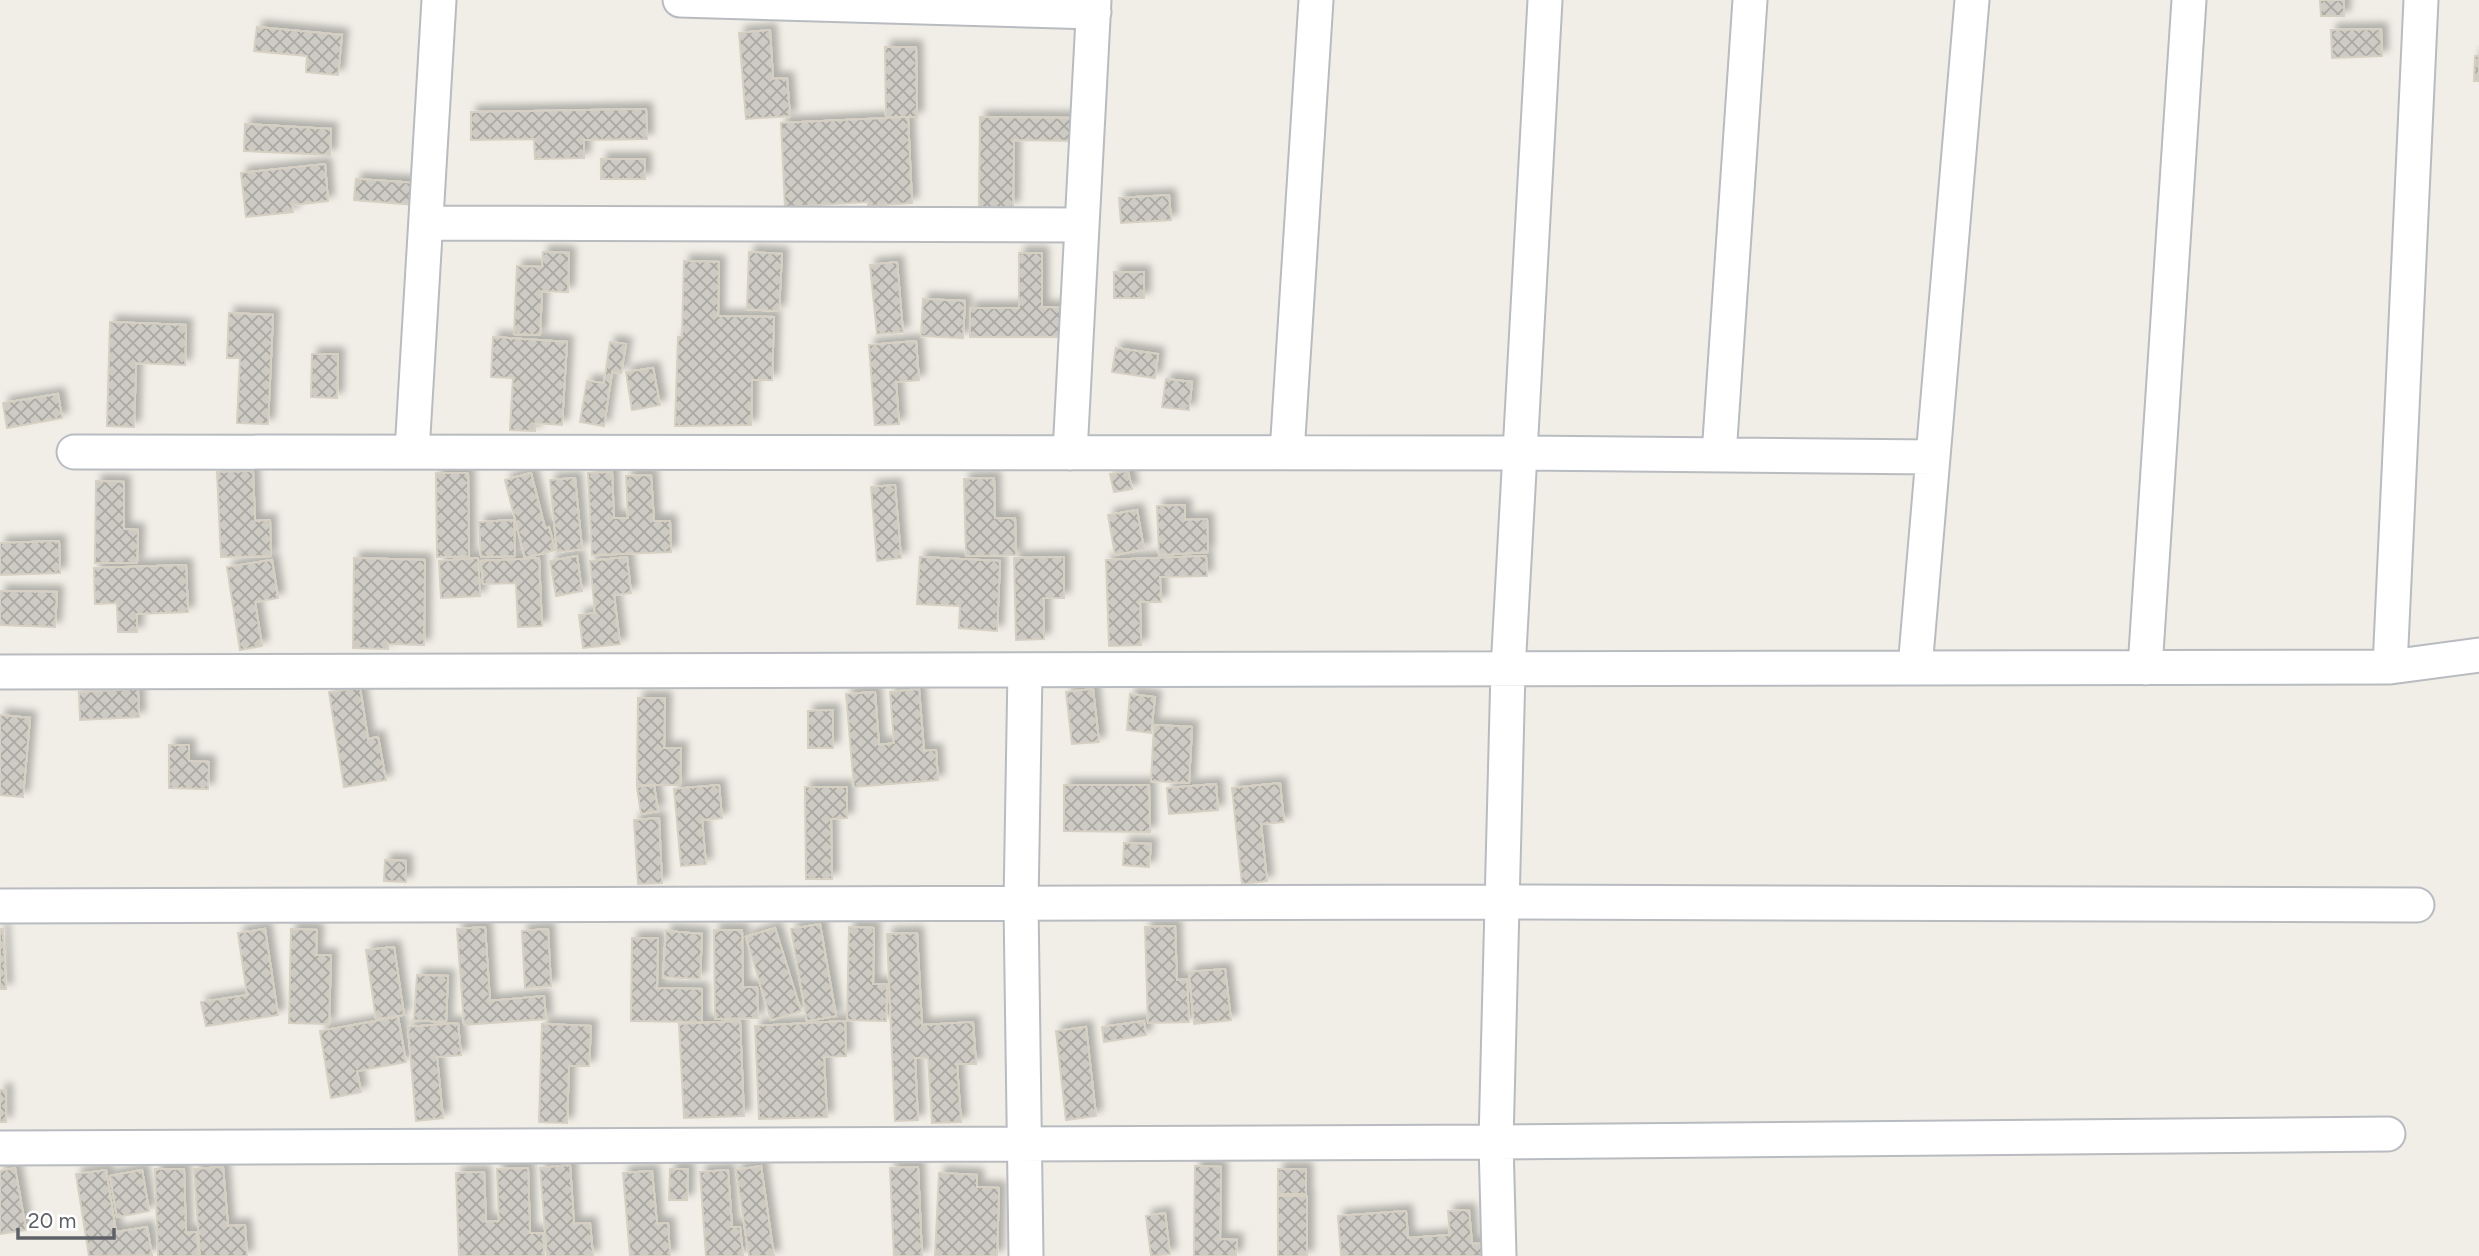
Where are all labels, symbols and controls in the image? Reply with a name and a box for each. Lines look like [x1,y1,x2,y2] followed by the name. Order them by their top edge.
[18,1196,114,1240] scale bar
[28,1208,76,1233] text: 20 m

